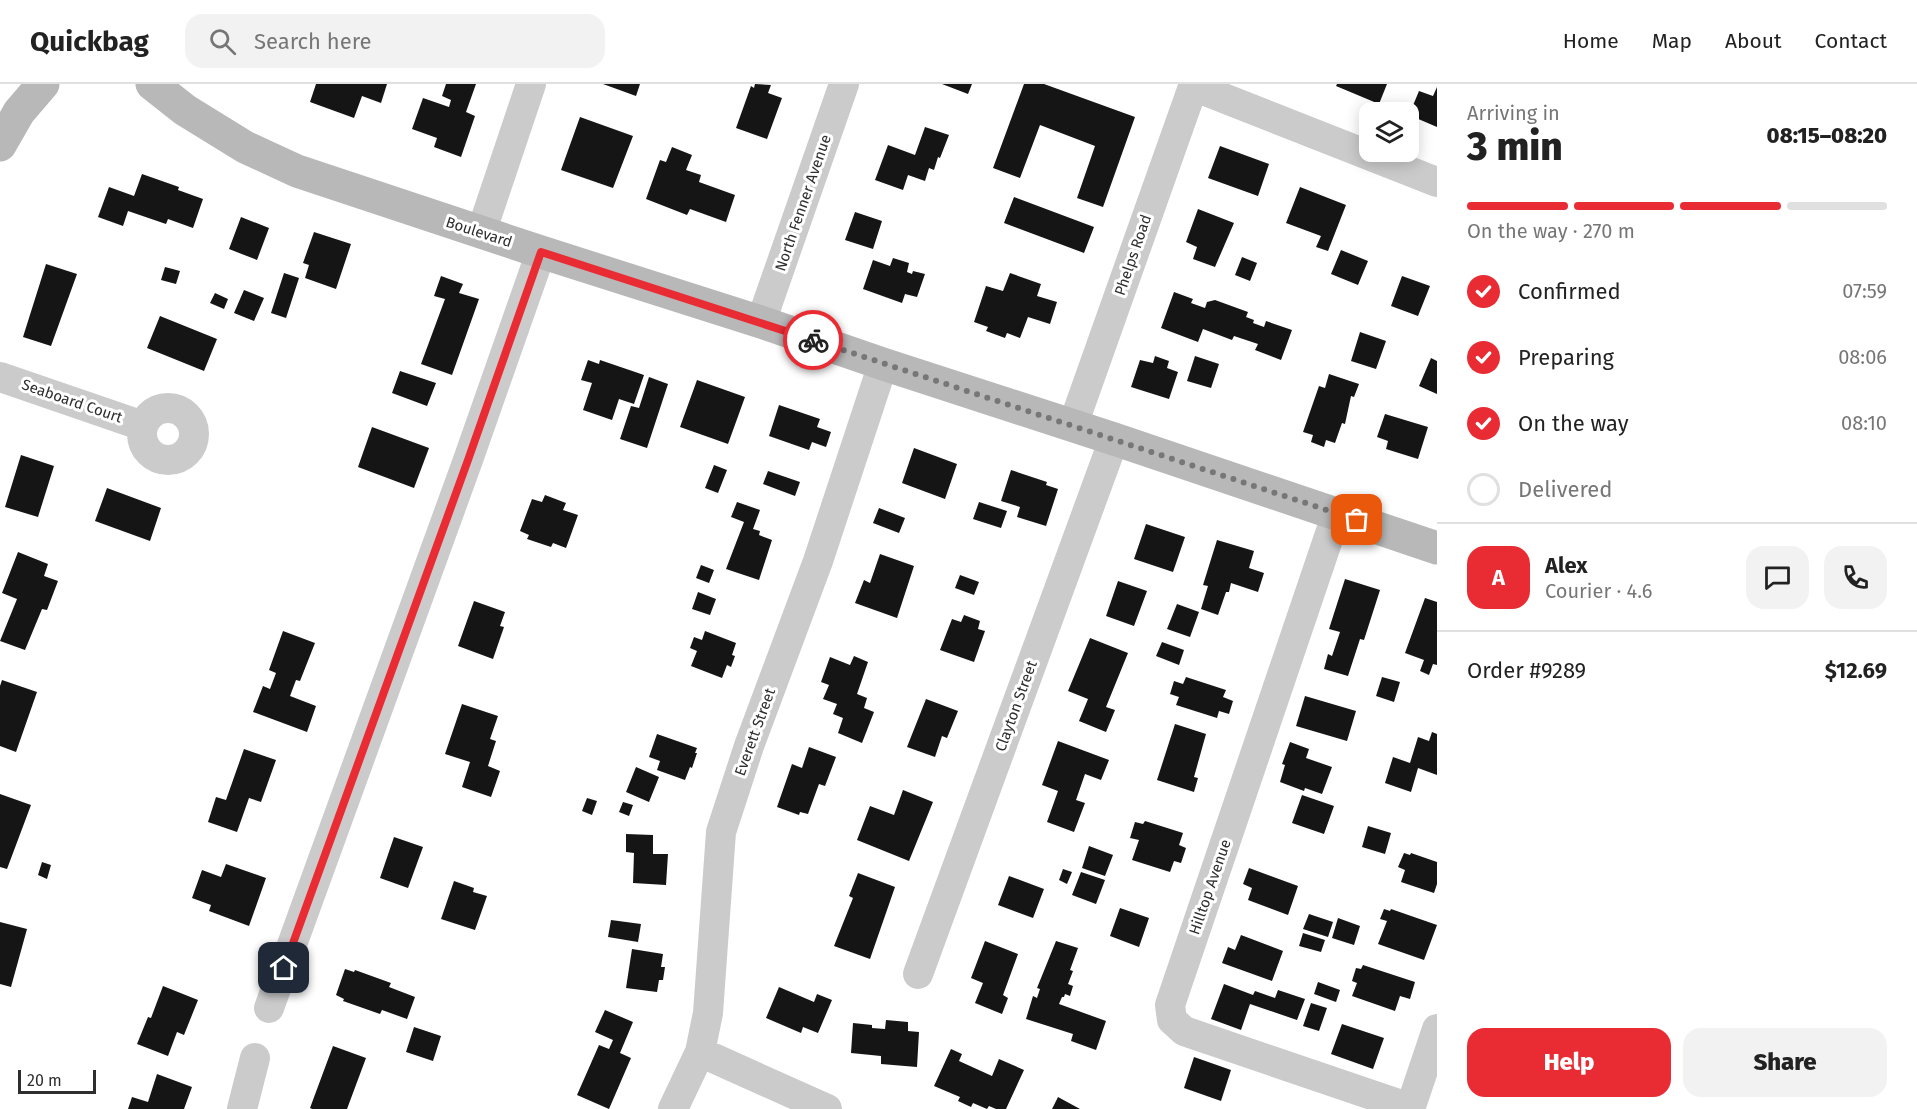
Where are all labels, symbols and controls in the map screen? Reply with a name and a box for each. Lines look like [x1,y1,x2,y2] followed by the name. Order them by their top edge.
[185,14,605,68] search box
[30,25,149,58] text: Quickbag
[206,25,239,58] icon: search
[254,28,372,55] text: Search here
[1563,28,1619,54] text: Home
[1652,28,1692,54] text: Map
[1725,28,1782,54] text: About
[1815,28,1887,54] text: Contact
[1467,101,1560,125] text: Arriving in
[1359,102,1419,162] map controls
[1359,102,1419,162] button: layers
[1767,122,1887,149] text: 08:15–08:20
[1467,124,1563,170] text: 3 min
[771,132,835,274] street label: North Fenner Avenue
[1111,212,1155,298] street label: Phelps Road
[444,213,514,251] street label: Boulevard
[1467,219,1635,243] text: On the way · 270 m
[1467,275,1500,308] icon: check
[1518,278,1621,305] text: Confirmed
[1842,279,1887,303] text: 07:59
[783,310,843,370] courier
[797,324,830,357] icon: bike
[1467,341,1500,374] icon: check
[1518,344,1614,371] text: Preparing
[1838,345,1887,369] text: 08:06
[19,375,125,427] street label: Seaboard Court
[1467,407,1500,440] icon: check
[1518,410,1629,437] text: On the way
[1841,411,1887,435] text: 08:10
[1518,476,1613,503] text: Delivered
[1331,494,1382,545] pin
[1340,503,1373,536] icon: bag
[1746,546,1809,609] button: chat
[1824,546,1887,609] button: phone
[1545,552,1588,579] text: Alex
[1492,564,1505,591] text: A
[1545,579,1652,603] text: Courier · 4.6
[1467,657,1586,684] text: Order #9289
[1825,657,1887,684] text: $12.69
[991,658,1041,754] street label: Clayton Street
[731,685,779,778] street label: Everett Street
[1185,837,1235,937] street label: Hilltop Avenue
[258,942,309,993] pin
[267,951,300,984] icon: home
[1467,1028,1671,1097] button: Help
[1683,1028,1887,1097] button: Share
[18,1067,96,1094] scale bar
[27,1071,62,1090] text: 20 m

